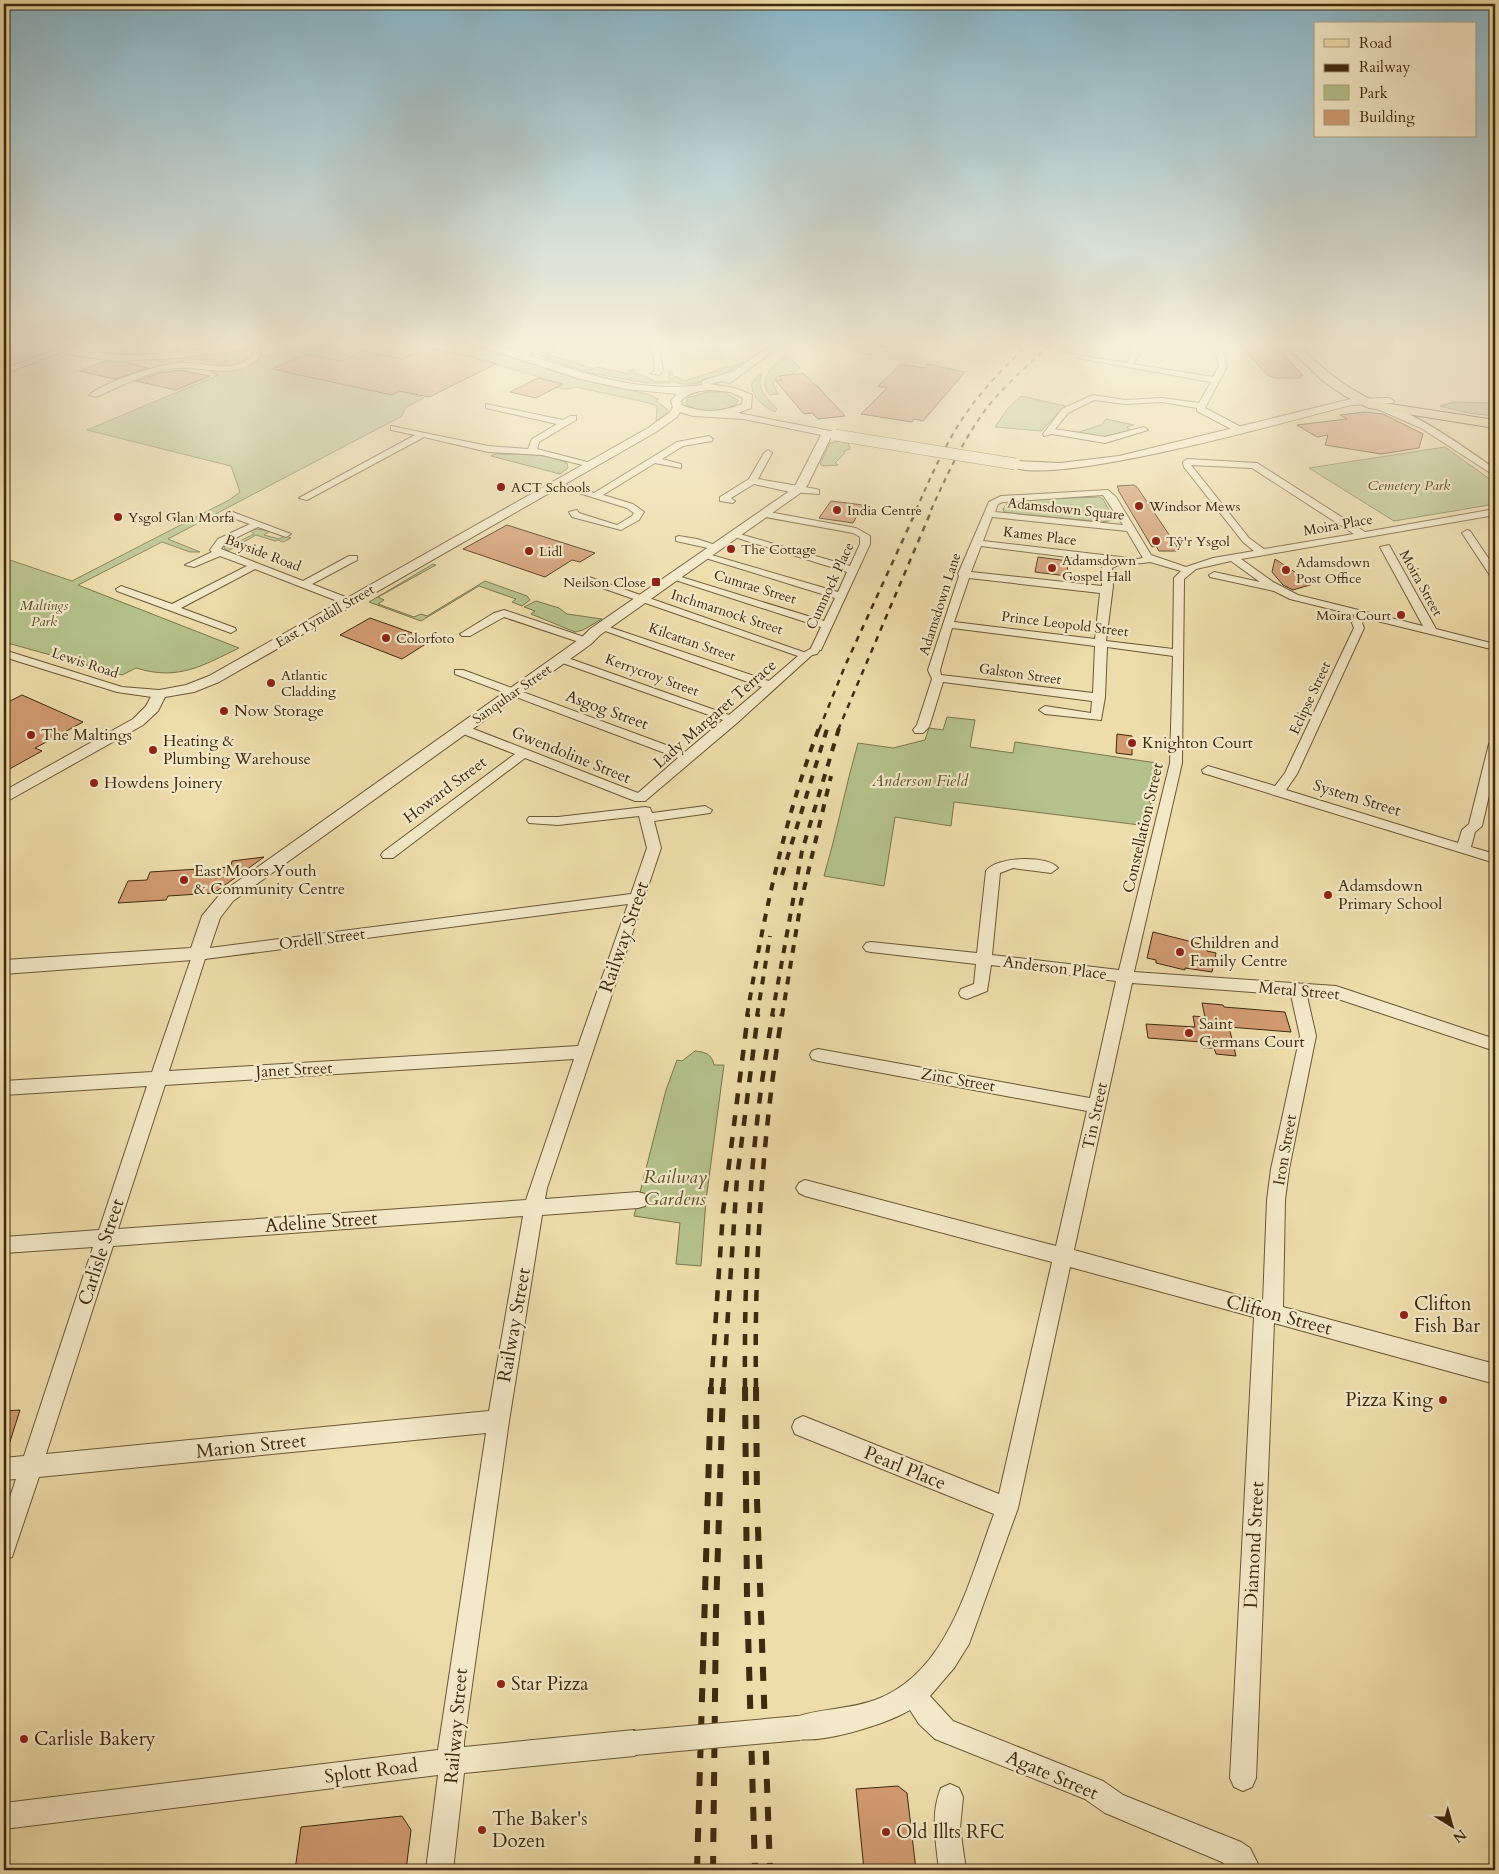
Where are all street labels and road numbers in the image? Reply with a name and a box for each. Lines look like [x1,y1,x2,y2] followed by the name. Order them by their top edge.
[1007,493,1125,525] street label: Adamsdown Square
[1302,510,1374,540] street label: Moira Place
[1002,522,1078,550] street label: Kames Place
[222,530,304,576] street label: Bayside Road
[802,539,858,633] street label: Cumnock Place
[1395,546,1447,620] street label: Moira Street
[914,550,966,658] street label: Adamsdown Lane
[711,565,799,609] street label: Cumrae Street
[272,580,378,652] street label: East Tyndall Street
[669,585,786,639] street label: Inchmarnock Street
[1000,607,1130,641] street label: Prince Leopold Street
[646,618,738,666] street label: Kilcattan Street
[49,643,121,683] street label: Lewis Road
[603,649,702,701] street label: Kerrycroy Street
[649,654,781,774] street label: Lady Margaret Terrace
[1285,658,1335,738] street label: Eclipse Street
[469,659,556,728] street label: Sanquhar Street
[978,659,1063,689] street label: Galston Street
[563,685,651,735] street label: Asgog Street
[508,721,634,789] street label: Gwendoline Street
[399,751,491,829] street label: Howard Street
[1117,761,1169,895] street label: Constellation Street
[1311,774,1403,822] street label: System Street
[593,878,655,996] street label: Railway Street
[278,923,366,955] street label: Ordell Street
[1002,951,1108,985] street label: Anderson Place
[1258,977,1340,1005] street label: Metal Street
[253,1057,333,1083] street label: Janet Street
[919,1063,997,1097] street label: Zinc Street
[1077,1080,1113,1152] street label: Tin Street
[1268,1113,1302,1187] street label: Iron Street
[72,1195,130,1309] street label: Carlisle Street
[264,1205,378,1239] street label: Adeline Street
[491,1266,537,1384] street label: Railway Street
[1223,1288,1335,1342] street label: Clifton Street
[195,1427,307,1465] street label: Marion Street
[860,1440,950,1496] street label: Pearl Place
[1238,1481,1270,1609] street label: Diamond Street
[438,1667,474,1785] street label: Railway Street
[1002,1744,1102,1806] street label: Agate Street
[323,1752,419,1790] street label: Splott Road

